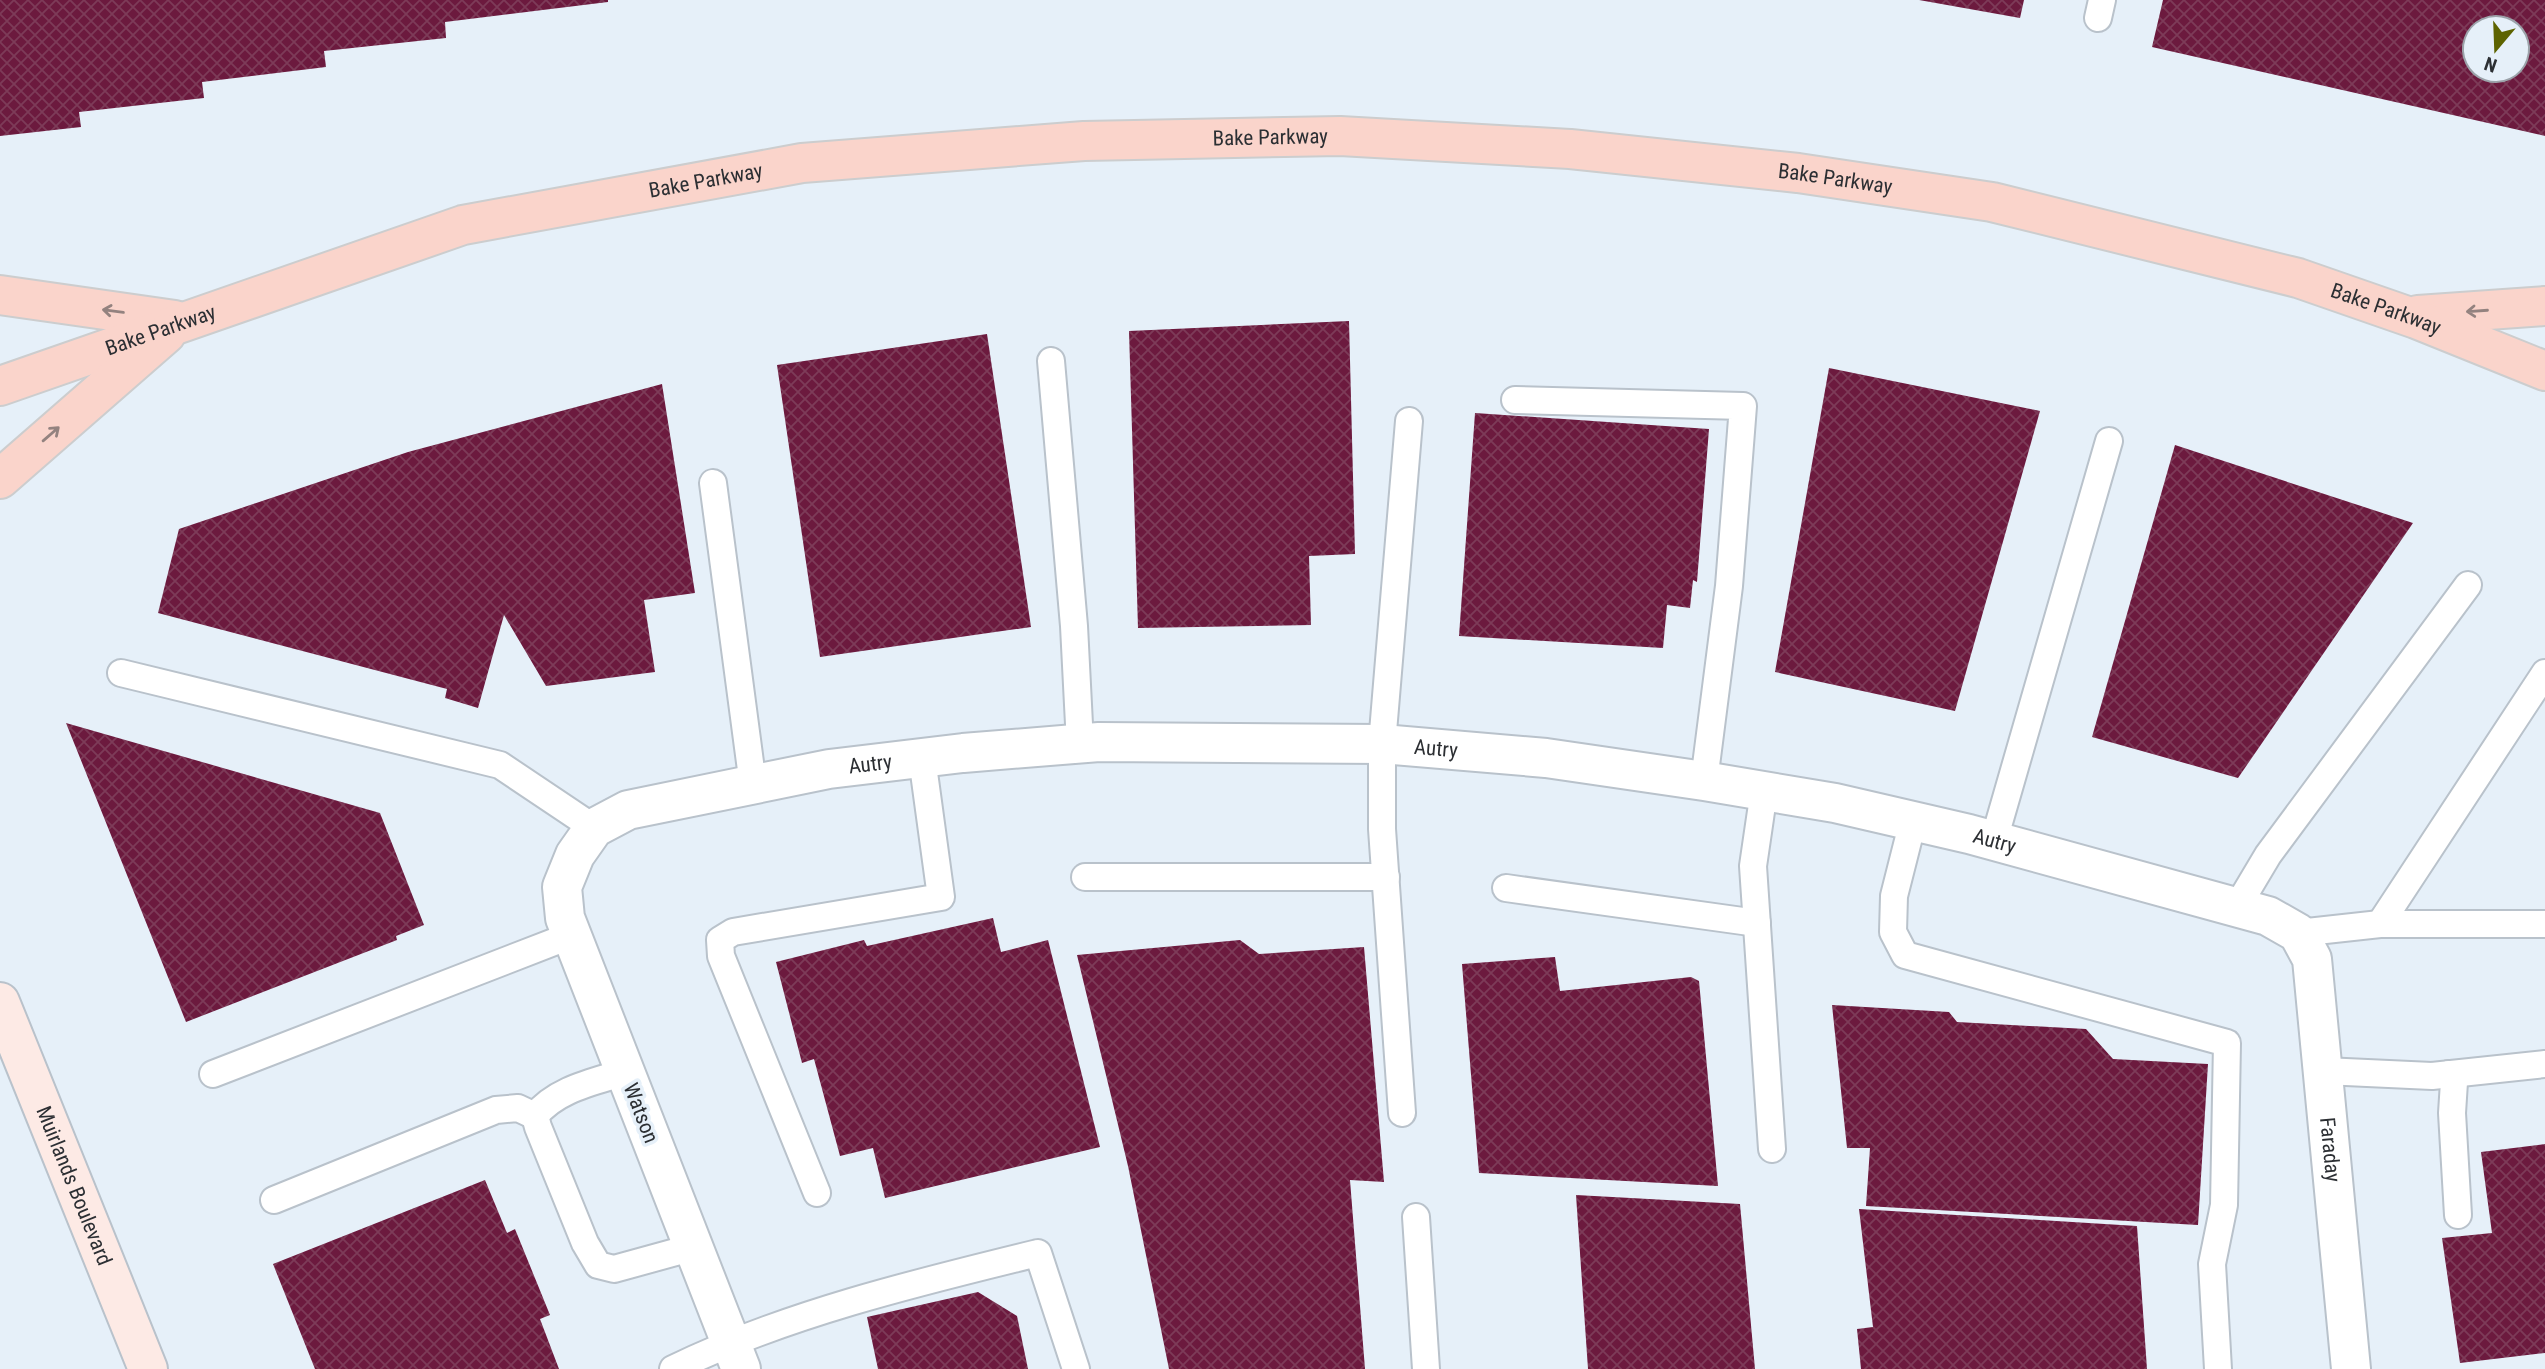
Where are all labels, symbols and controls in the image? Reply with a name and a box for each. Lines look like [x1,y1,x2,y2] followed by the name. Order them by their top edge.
[2461,14,2531,84] north arrow
[2481,52,2500,77] text: N
[1212,124,1328,150] street label: Bake Parkway
[647,158,765,203] street label: Bake Parkway
[1777,159,1894,199] street label: Bake Parkway
[2328,278,2445,340] street label: Bake Parkway
[102,300,219,360] street label: Bake Parkway
[102,304,125,317] one-way arrow
[2466,305,2489,318] one-way arrow
[42,426,60,442] one-way arrow
[1413,735,1459,762] street label: Autry
[847,750,894,779] street label: Autry
[1970,824,2019,858] street label: Autry
[619,1080,663,1146] street label: Watson
[31,1103,117,1269] street label: Muirlands Boulevard
[2315,1116,2345,1183] street label: Faraday

